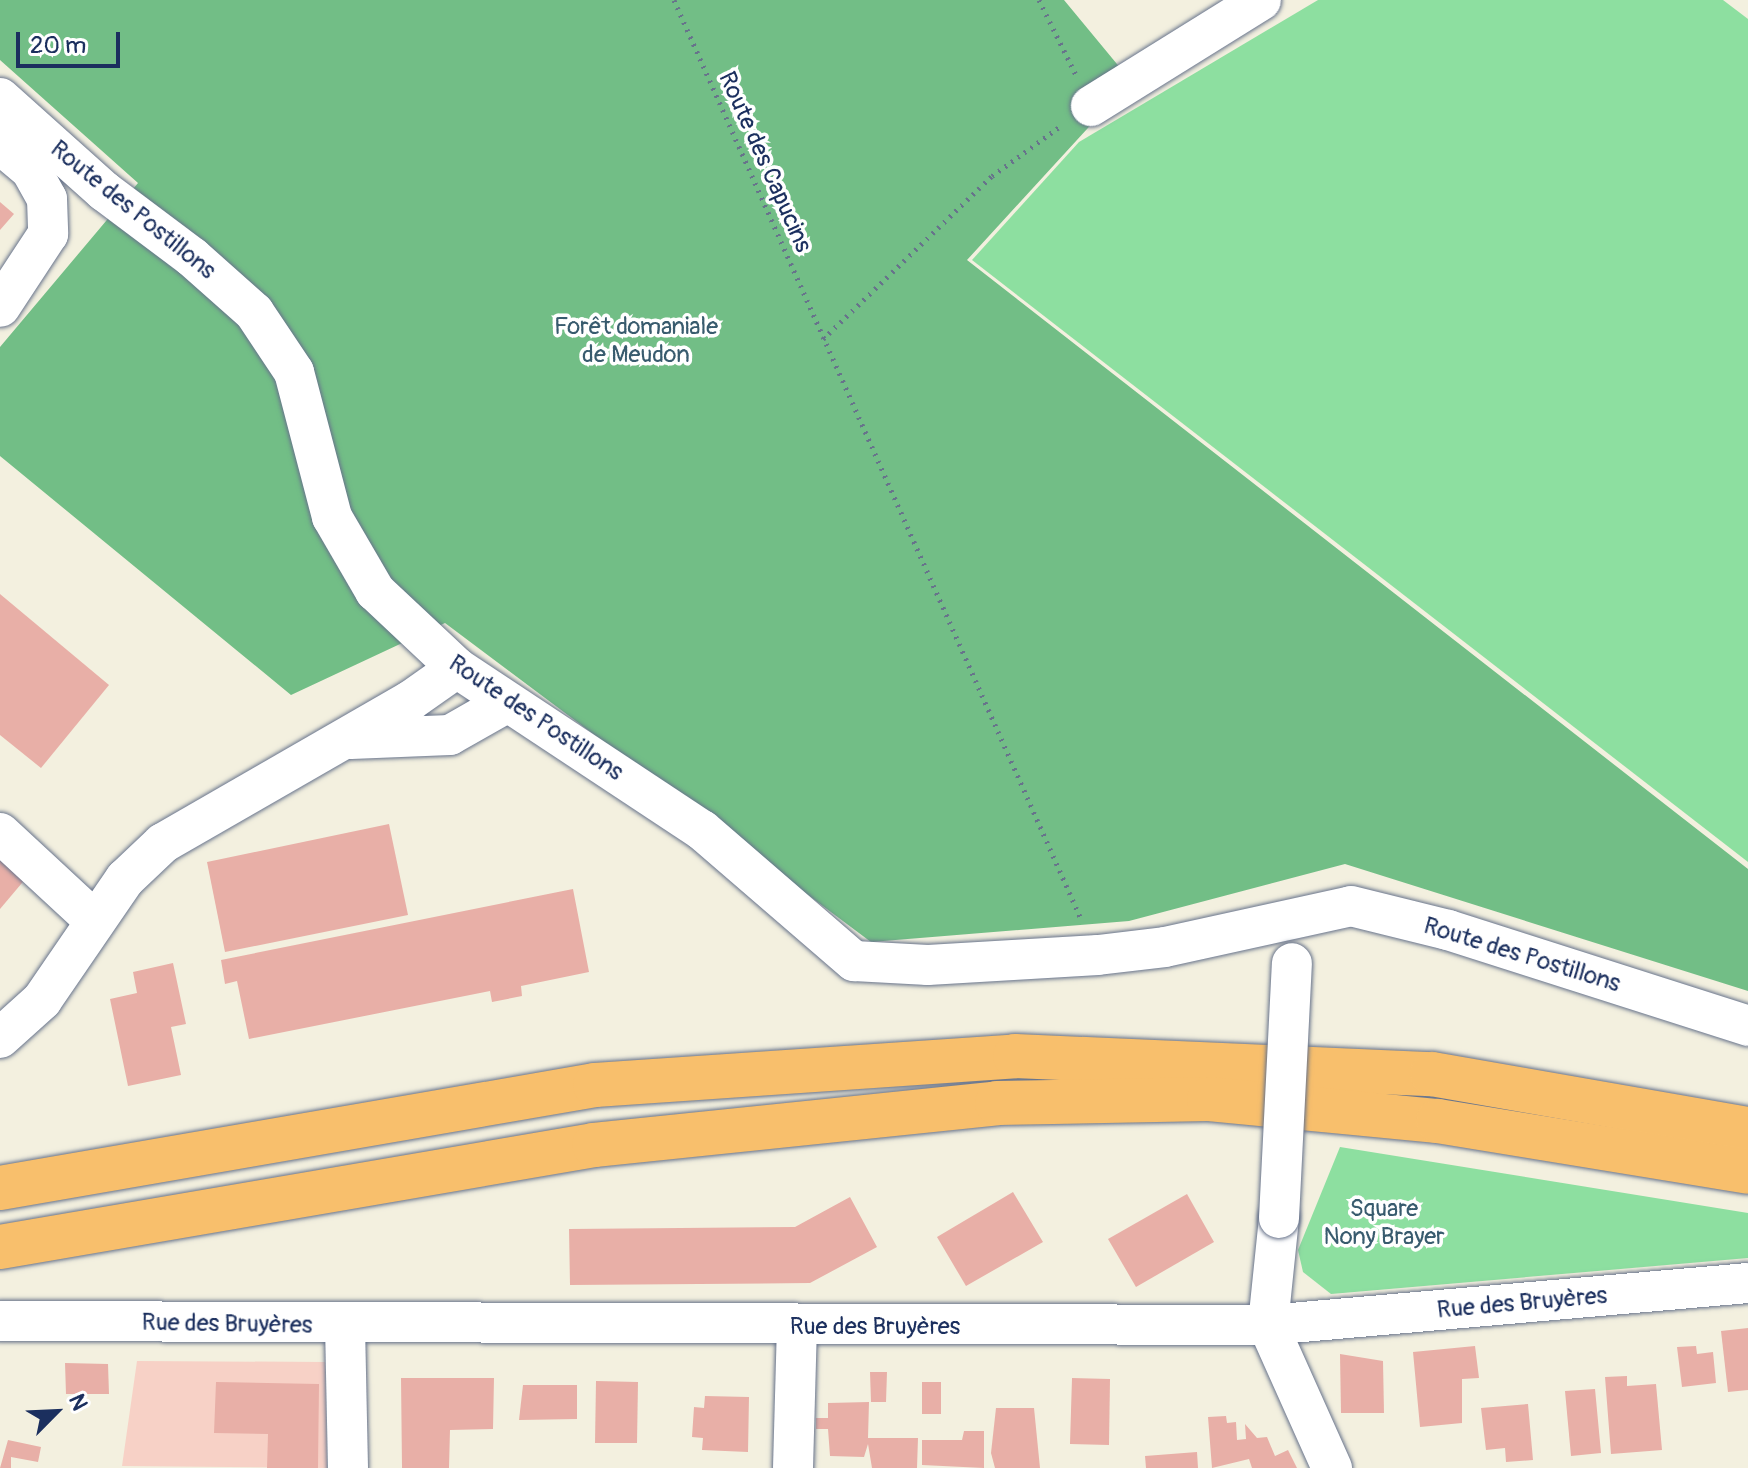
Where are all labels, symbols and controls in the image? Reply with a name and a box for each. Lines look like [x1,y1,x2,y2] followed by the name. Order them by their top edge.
[20,16,124,66] scale bar
[30,31,86,60] text: 20 m
[712,67,818,257] street label: Route des Capucins
[45,135,221,285] street label: Route des Postillons
[554,313,718,369] park label: Forêt domaniale de Meudon
[443,649,629,787] street label: Route des Postillons
[1420,911,1624,999] street label: Route des Postillons
[1323,1195,1445,1251] park label: Square Nony Brayer
[1436,1281,1608,1325] street label: Rue des Bruyères
[141,1308,313,1340] street label: Rue des Bruyères
[790,1313,960,1341] street label: Rue des Bruyères
[16,1372,96,1452] north arrow
[62,1390,94,1415] text: N

